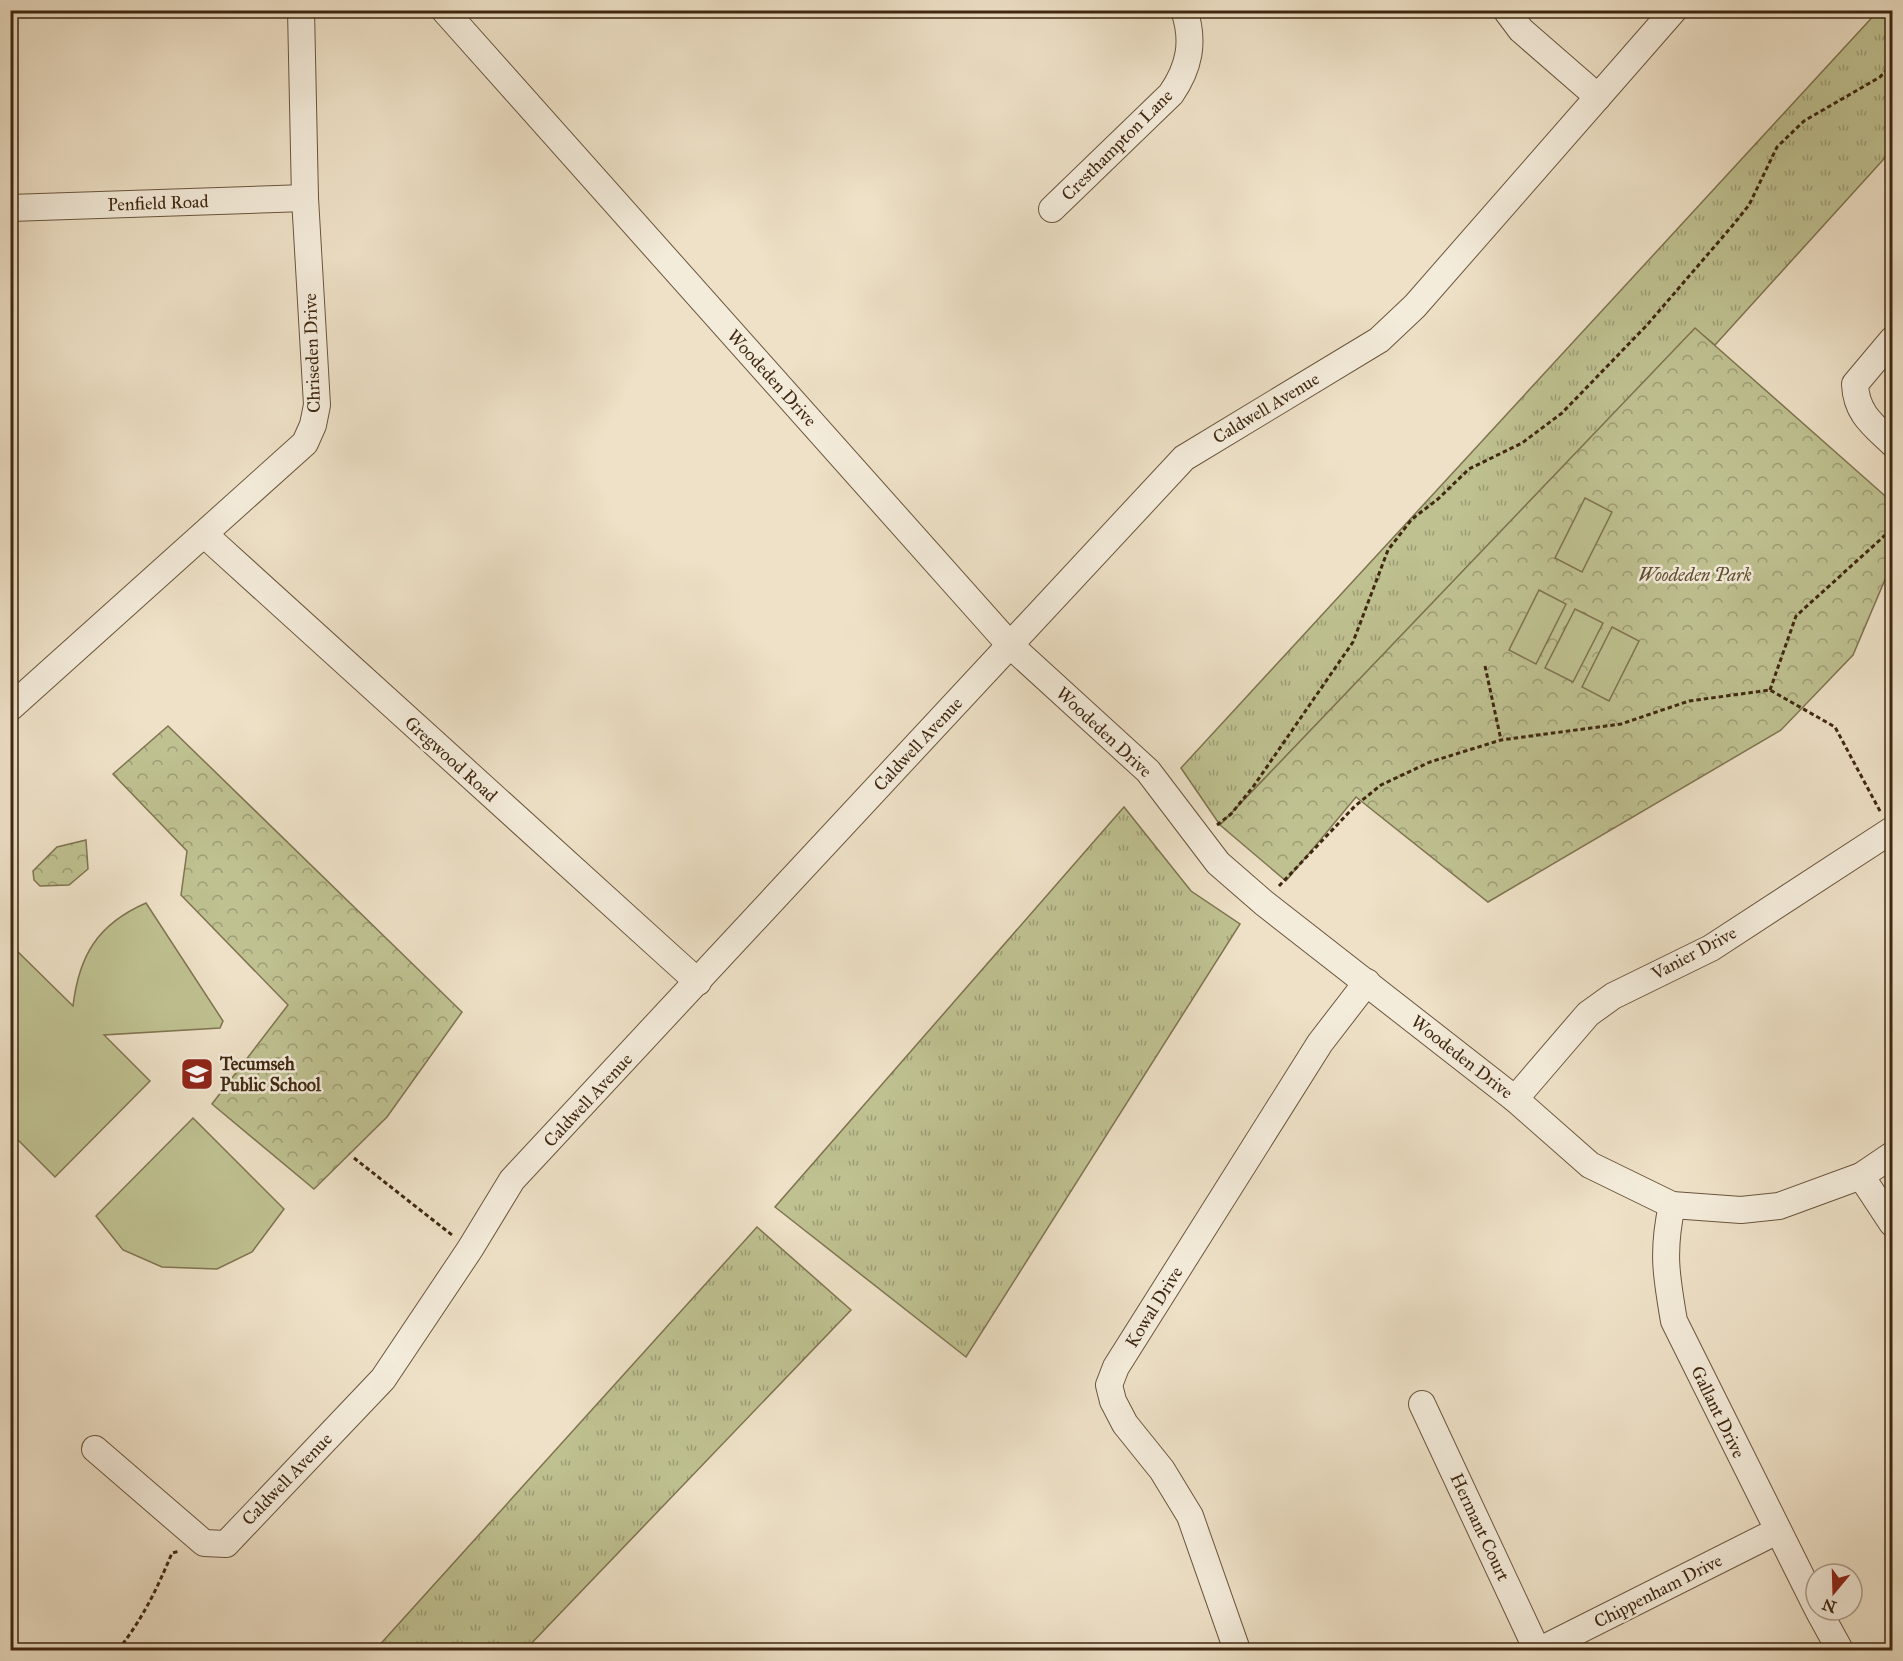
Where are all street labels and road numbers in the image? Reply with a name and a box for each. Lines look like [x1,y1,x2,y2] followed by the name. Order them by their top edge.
[1057,85,1177,205] street label: Cresthampton Lane
[107,190,209,216] street label: Penfield Road
[299,293,325,413] street label: Chriseden Drive
[723,325,821,431] street label: Woodeden Drive
[1209,368,1323,448] street label: Caldwell Avenue
[1051,682,1157,782] street label: Woodeden Drive
[869,692,967,796] street label: Caldwell Avenue
[399,712,502,807] street label: Gregwood Road
[1647,921,1740,985] street label: Vanier Drive
[1407,1010,1517,1104] street label: Woodeden Drive
[539,1048,637,1152] street label: Caldwell Avenue
[1120,1262,1188,1352] street label: Kowal Drive
[1686,1362,1750,1462] street label: Gallant Drive
[237,1428,337,1530] street label: Caldwell Avenue
[1445,1470,1515,1585] street label: Hermant Court
[1590,1549,1726,1633] street label: Chippenham Drive

